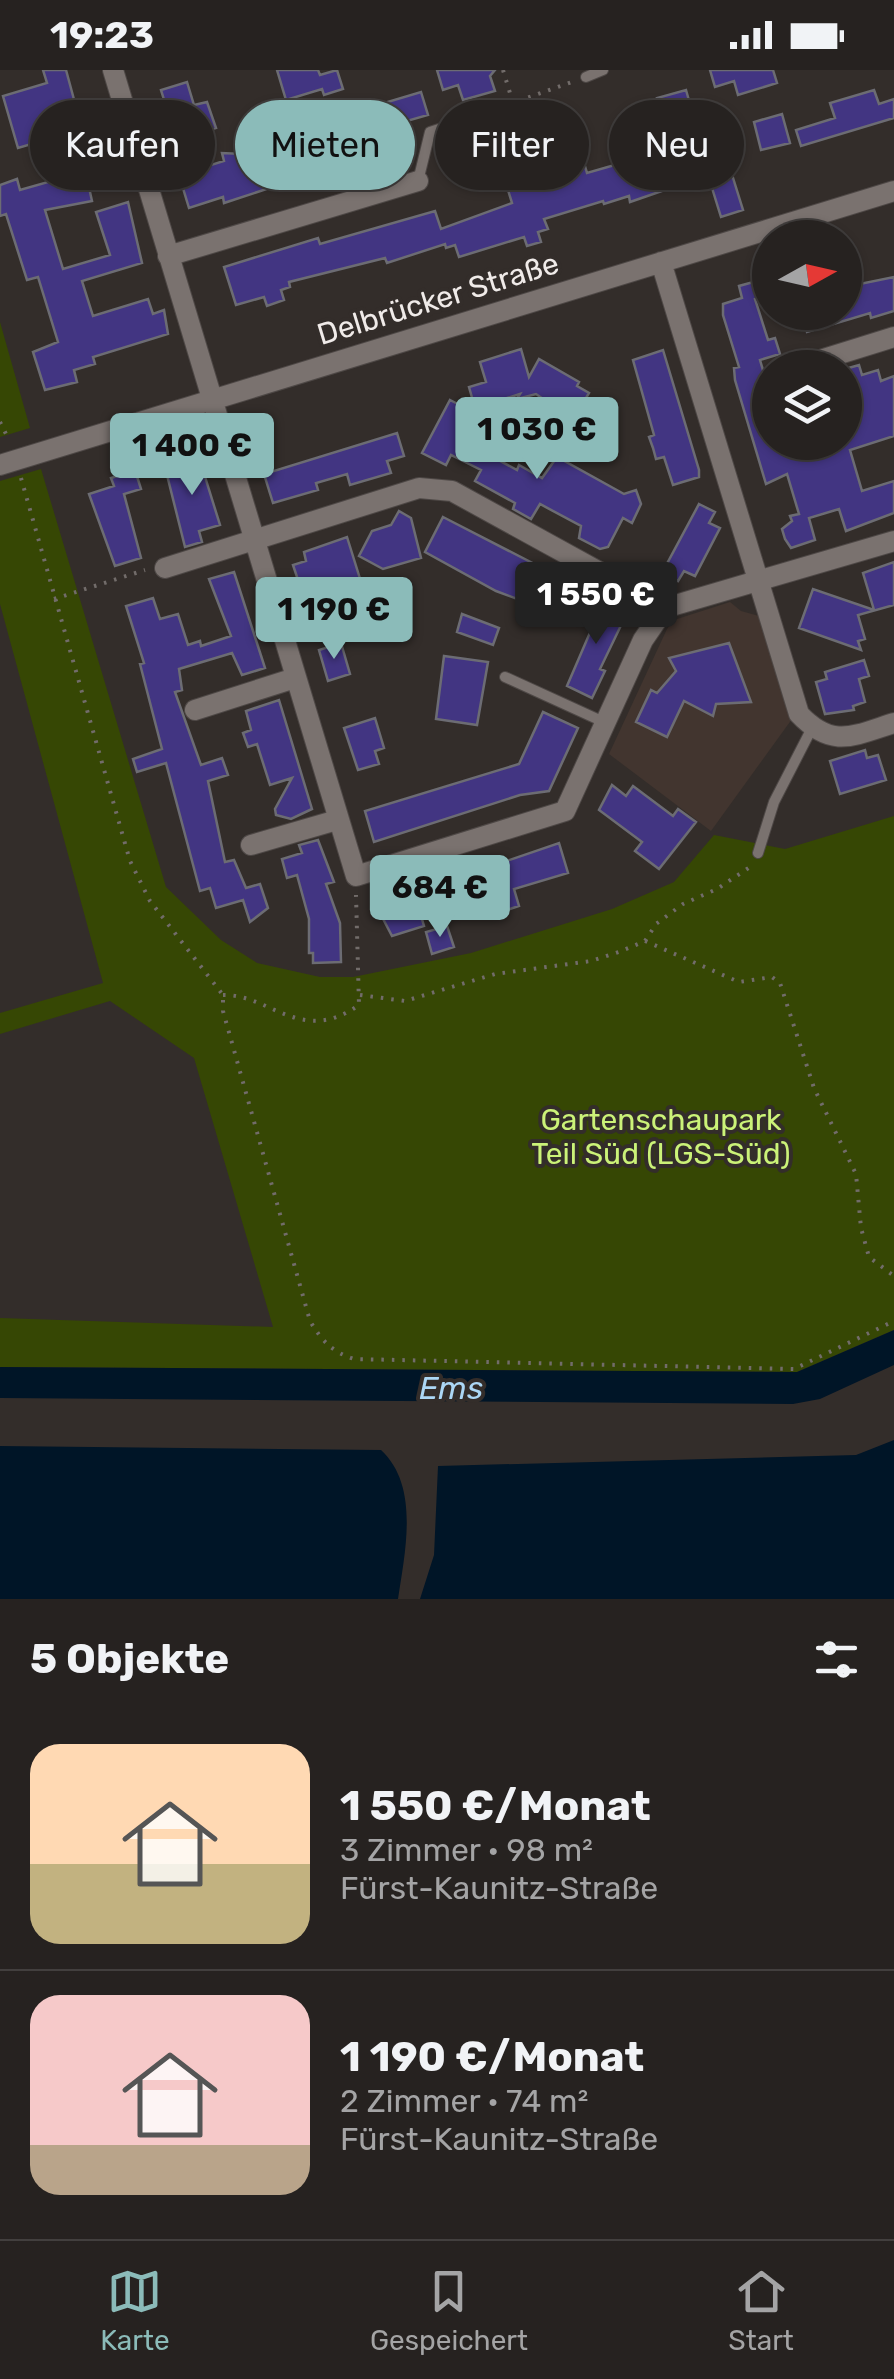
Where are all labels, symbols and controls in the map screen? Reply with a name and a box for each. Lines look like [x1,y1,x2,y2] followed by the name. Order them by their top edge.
[50,12,154,58] text: 19:23
[30,100,215,190] chip: Kaufen
[235,100,415,190] chip: Mieten
[435,100,589,190] chip: Filter
[609,100,744,190] chip: Neu
[752,220,862,330] north arrow
[752,220,862,460] map controls
[313,245,563,353] street label: Delbrücker Straße
[752,350,862,460] button: layers
[445,397,629,482] pin: 1 030 €
[477,410,597,448] text: 1 030 €
[100,413,284,498] pin: 1 400 €
[132,426,252,464] text: 1 400 €
[504,562,688,647] pin: 1 550 €
[537,575,655,613] text: 1 550 €
[242,577,426,662] pin: 1 190 €
[278,590,390,628] text: 1 190 €
[370,855,510,940] pin: 684 €
[392,868,488,906] text: 684 €
[531,1102,791,1172] park label: Gartenschaupark Teil Süd (LGS-Süd)
[419,1369,483,1407] water label: Ems
[809,1632,864,1687] icon: filters
[30,1634,229,1684] text: 5 Objekte
[340,1781,651,1831] text: 1 550 €/Monat
[110,1784,230,1904] icon: home
[340,1831,593,1869] text: 3 Zimmer · 98 m²
[340,1869,658,1907] text: Fürst-Kaunitz-Straße
[340,2032,644,2082] text: 1 190 €/Monat
[110,2035,230,2155] icon: home
[340,2082,588,2120] text: 2 Zimmer · 74 m²
[340,2120,658,2158] text: Fürst-Kaunitz-Straße
[100,2264,170,2357] tab: Karte
[370,2264,528,2357] tab: Gespeichert
[728,2264,794,2357] tab: Start

